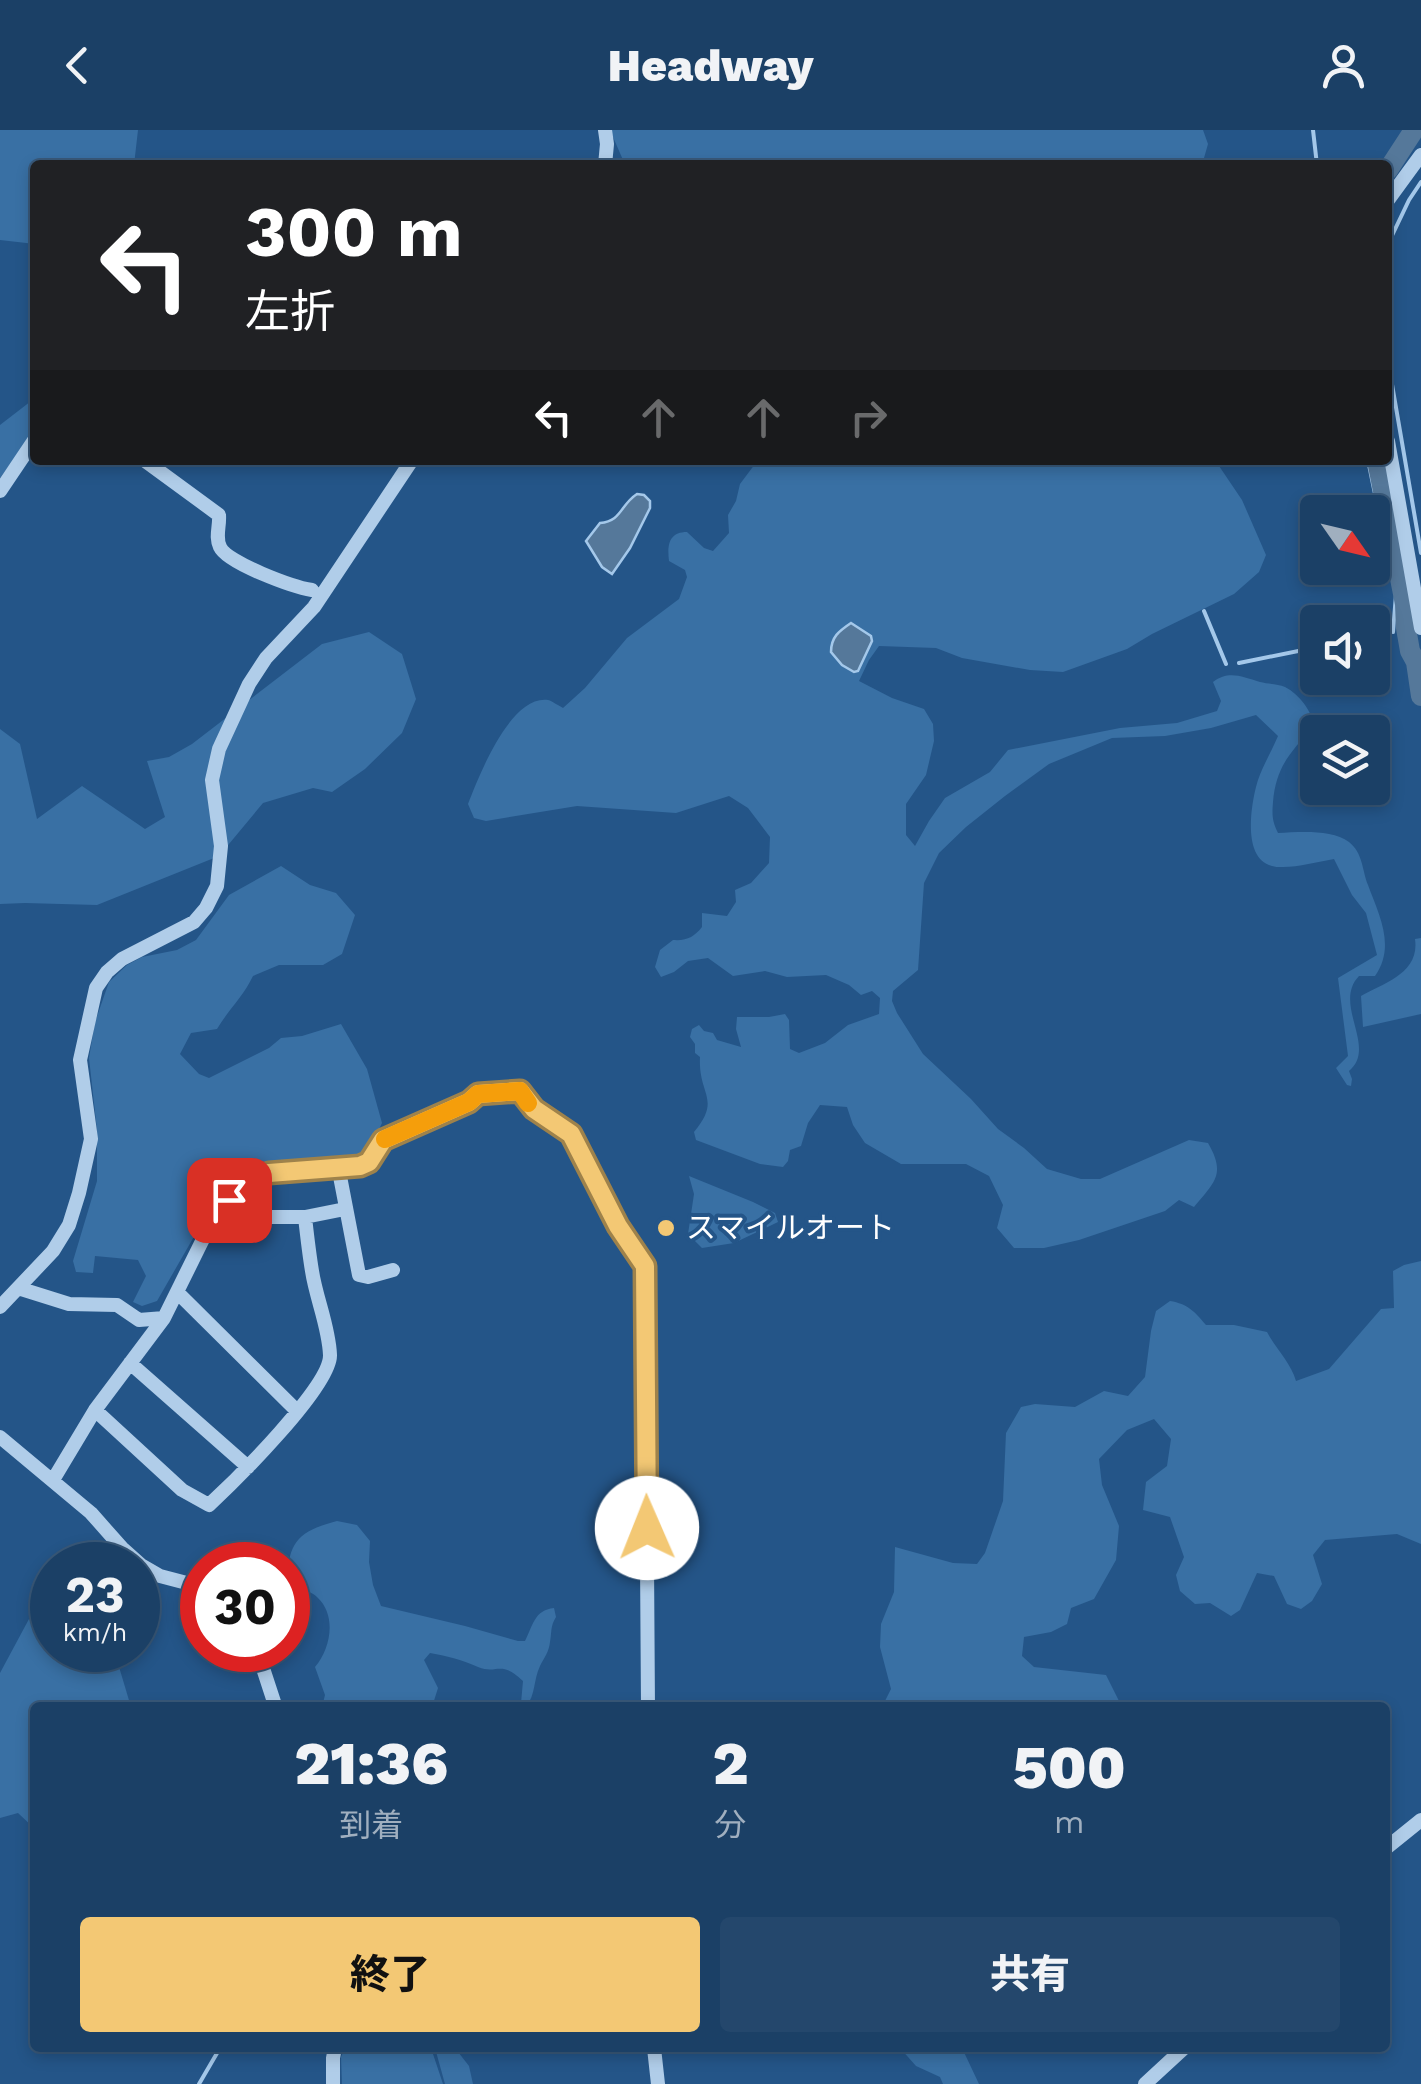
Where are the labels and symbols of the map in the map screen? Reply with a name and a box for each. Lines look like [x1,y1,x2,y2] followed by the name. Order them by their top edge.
[1300,495,1390,585] north arrow
[187,1158,272,1243] pin
[686,1210,895,1245] place label: スマイルオート
[655,1217,677,1239] marker: スマイルオート
[595,1476,699,1580] position arrow
[180,1542,310,1672] speed limit sign: 30

